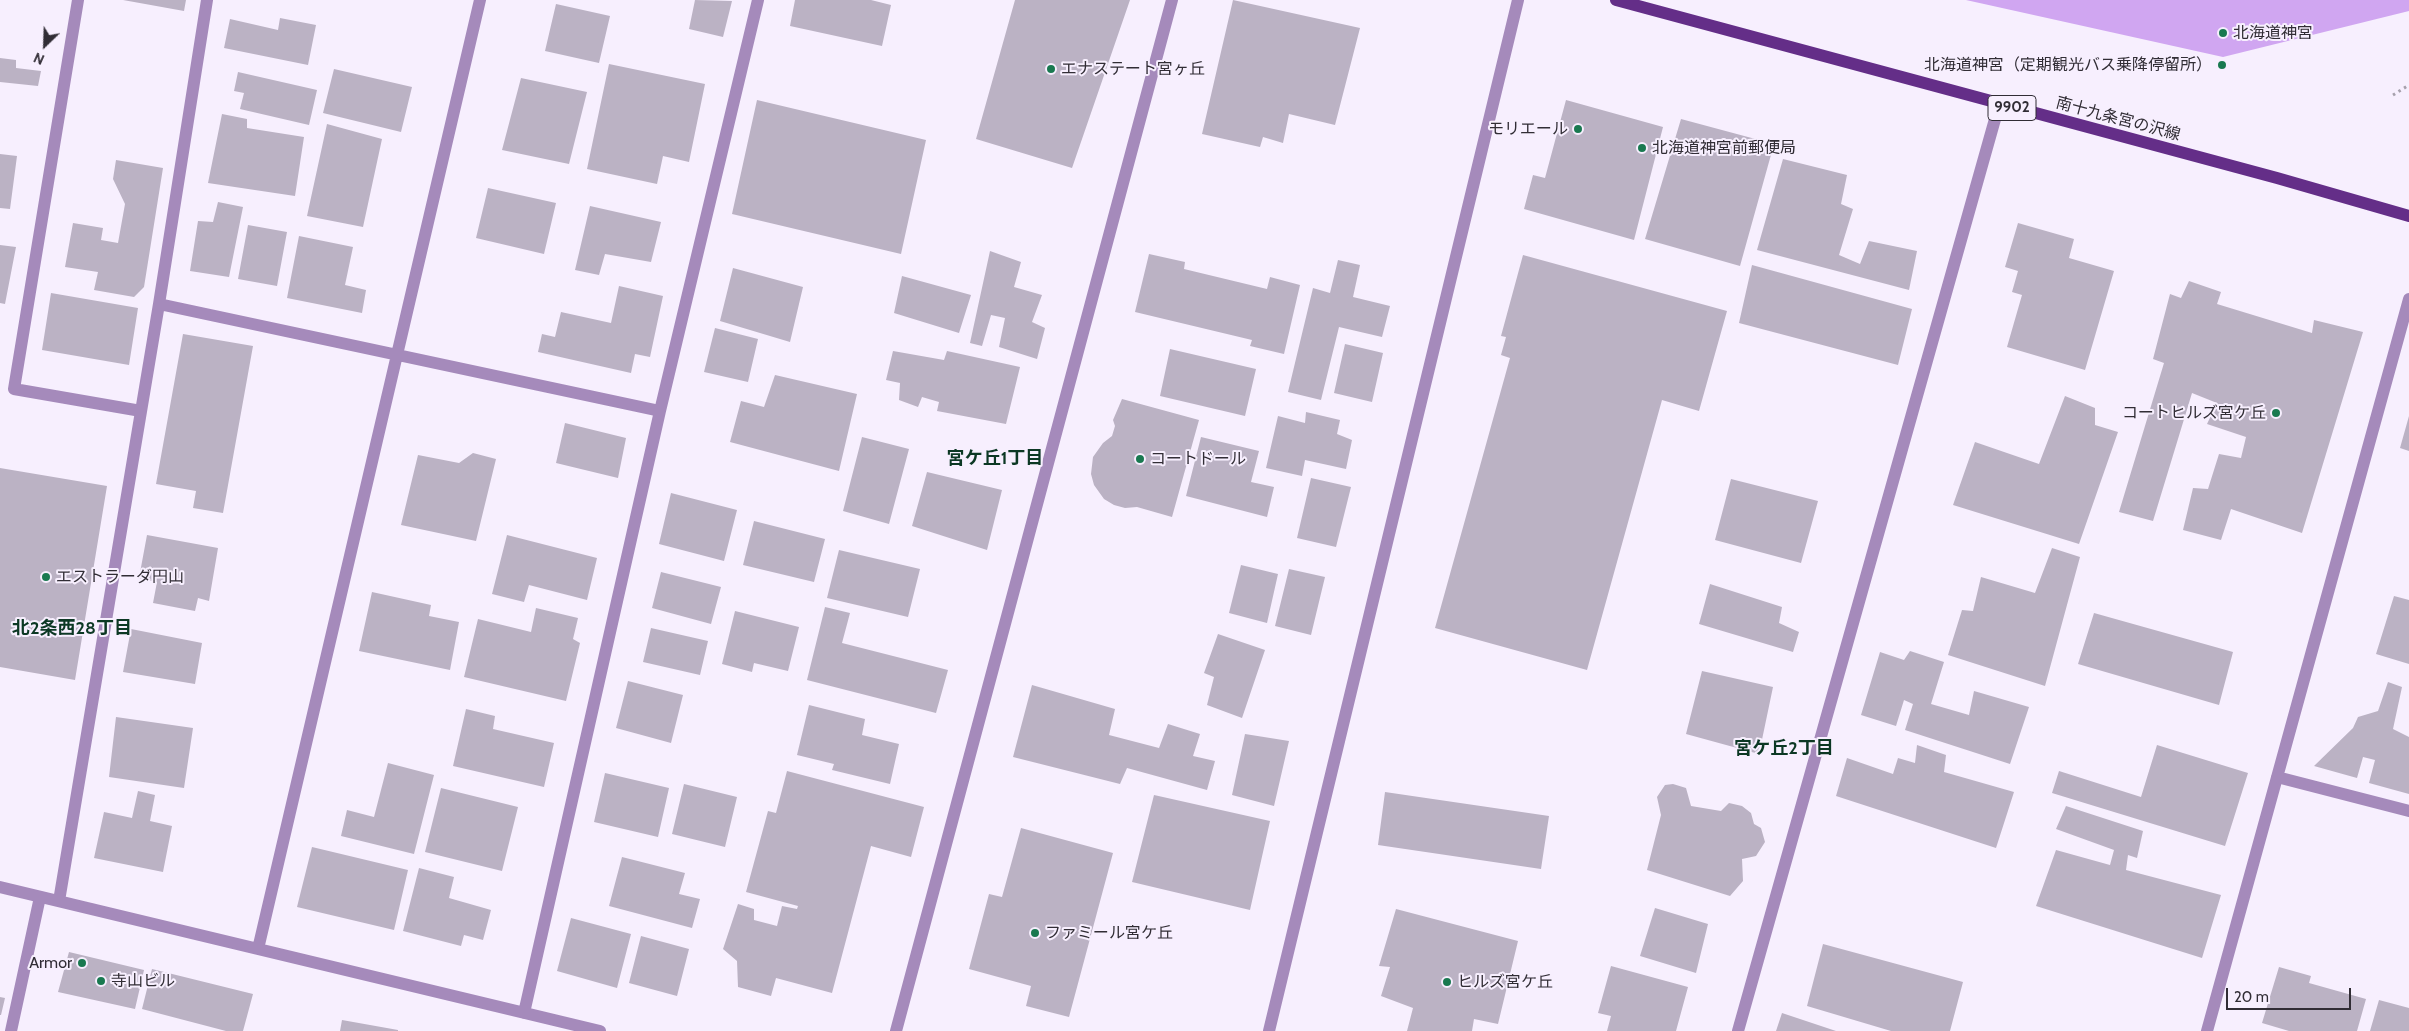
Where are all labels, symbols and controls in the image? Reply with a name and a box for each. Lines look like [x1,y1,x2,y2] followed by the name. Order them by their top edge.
[20,20,70,70] north arrow
[2233,23,2313,43] place label: 北海道神宮
[2217,27,2229,39] marker: 北海道神宮
[31,48,47,69] text: N
[1924,55,2212,75] place label: 北海道神宮（定期観光バス乗降停留所）
[1061,59,1205,79] place label: エナステート宮ヶ丘
[2216,59,2228,71] marker: 北海道神宮（定期観光バス乗降停留所）
[1045,63,1057,75] marker: エナステート宮ヶ丘
[2054,93,2182,145] street label: 南十九条宮の沢線
[1988,96,2036,120] road number: 9902
[1488,119,1568,139] place label: モリエール
[1572,123,1584,135] marker: モリエール
[1652,138,1796,158] place label: 北海道神宮前郵便局
[1636,142,1648,154] marker: 北海道神宮前郵便局
[2122,403,2266,423] place label: コートヒルズ宮ケ丘
[2270,407,2282,419] marker: コートヒルズ宮ケ丘
[947,448,1043,470] district label: 宮ケ丘1丁目
[1150,449,1246,469] place label: コートドール
[1134,453,1146,465] marker: コートドール
[56,567,184,587] place label: エストラーダ円山
[40,571,52,583] marker: エストラーダ円山
[12,618,132,640] district label: 北2条西28丁目
[1734,738,1834,760] district label: 宮ケ丘2丁目
[1045,923,1173,943] place label: ファミール宮ケ丘
[1029,927,1041,939] marker: ファミール宮ケ丘
[29,953,72,973] place label: Armor
[76,957,88,969] marker: Armor
[111,971,175,991] place label: 寺山ビル
[1457,972,1553,992] place label: ヒルズ宮ケ丘
[95,975,107,987] marker: 寺山ビル
[1441,976,1453,988] marker: ヒルズ宮ケ丘
[2229,978,2354,1010] scale bar
[2234,988,2269,1006] text: 20 m

